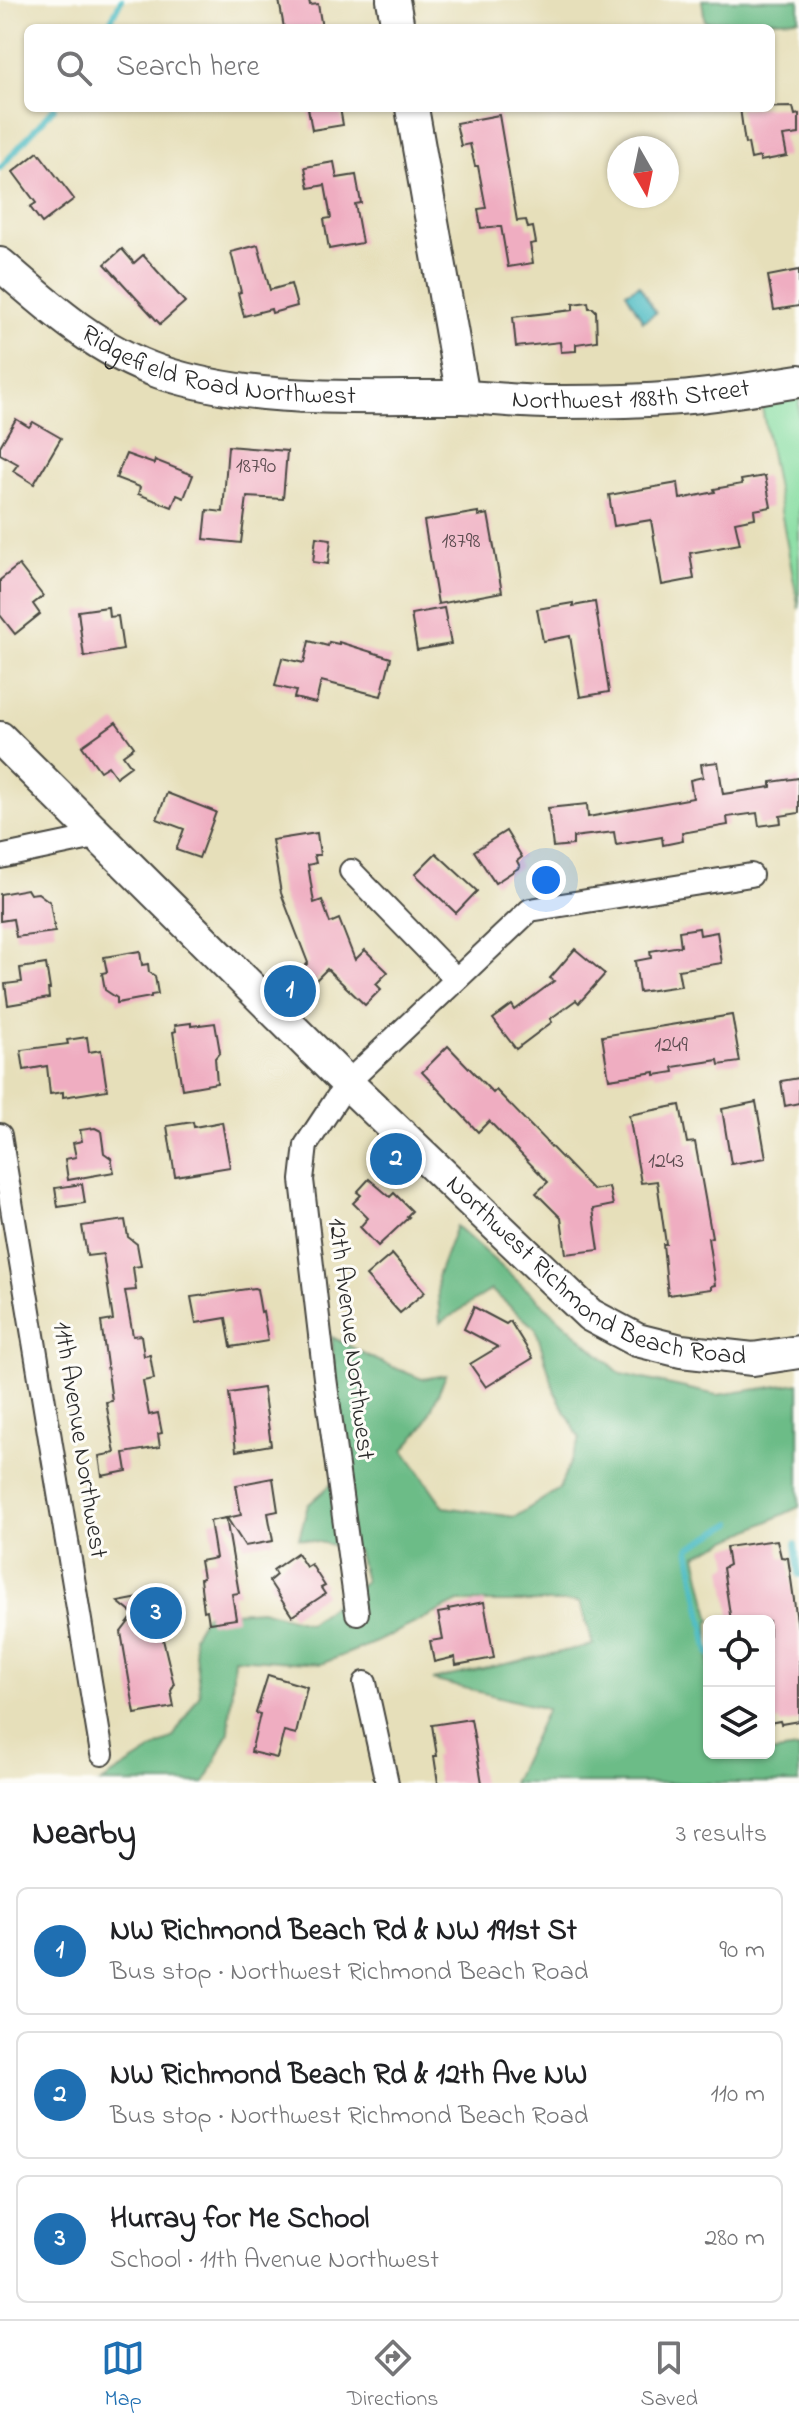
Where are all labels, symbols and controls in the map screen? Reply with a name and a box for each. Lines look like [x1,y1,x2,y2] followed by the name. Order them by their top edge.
[24,24,775,112] search box
[52,46,96,90] icon: search
[116,46,260,90] text: Search here
[607,136,679,208] north arrow
[73,316,356,416] street label: Ridgefield Road Northwest
[511,370,753,421] street label: Northwest 188th Street
[236,451,276,483] house number: 18790
[441,526,481,558] house number: 18798
[526,860,566,900] your location
[264,961,316,1021] pin: 1
[654,1030,688,1062] house number: 1249
[370,1129,422,1189] pin: 2
[648,1146,684,1178] house number: 1243
[436,1167,748,1377] street label: Northwest Richmond Beach Road
[316,1216,384,1463] street label: 12th Avenue Northwest
[42,1319,117,1561] street label: 11th Avenue Northwest
[130,1583,182,1643] pin: 3
[703,1615,775,1759] map controls
[703,1615,775,1687] button: locate
[703,1687,775,1759] button: layers
[32,1810,136,1860] text: Nearby
[676,1816,767,1854] text: 3 results
[110,1910,577,1954] text: NW Richmond Beach Rd & NW 191st St
[56,1932,64,1970] text: 1
[719,1932,765,1970] text: 90 m
[110,1954,588,1992] text: Bus stop · Northwest Richmond Beach Road
[110,2054,587,2098] text: NW Richmond Beach Rd & 12th Ave NW
[54,2076,66,2114] text: 2
[711,2076,765,2114] text: 110 m
[110,2098,588,2136] text: Bus stop · Northwest Richmond Beach Road
[110,2198,369,2242] text: Hurray for Me School
[55,2220,65,2258] text: 3
[704,2220,765,2258] text: 280 m
[110,2242,439,2280] text: School · 11th Avenue Northwest
[101,2336,145,2416] tab: Map
[347,2336,438,2416] tab: Directions
[641,2336,698,2416] tab: Saved

